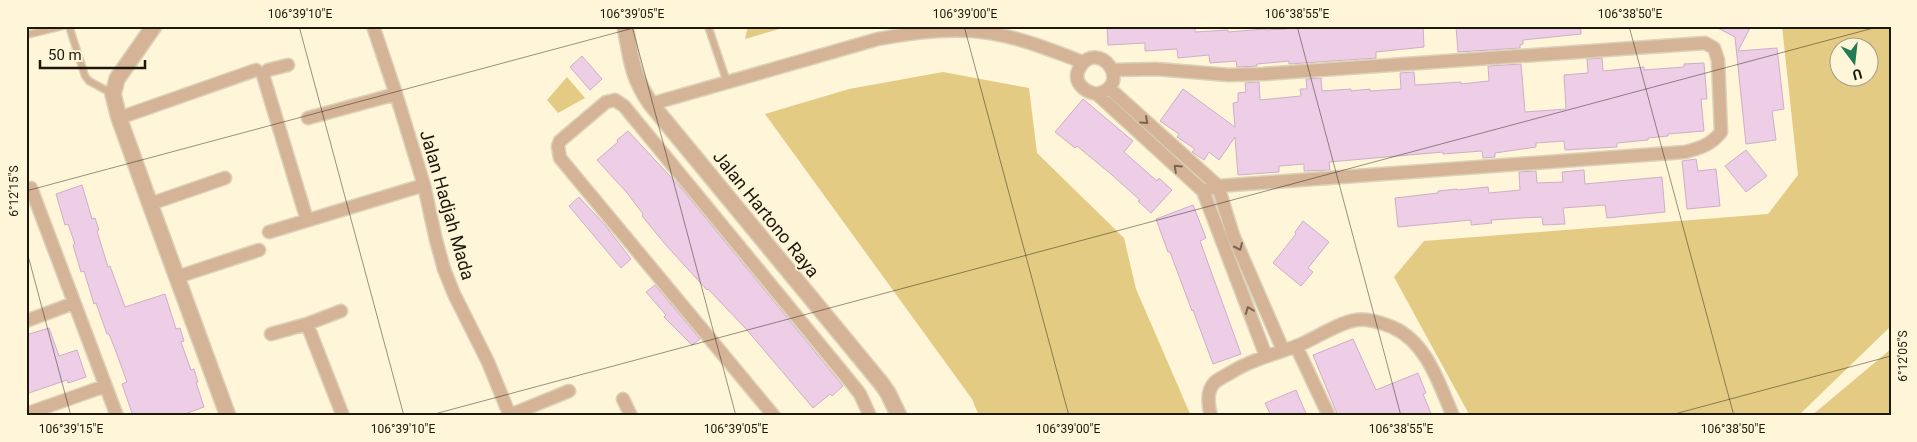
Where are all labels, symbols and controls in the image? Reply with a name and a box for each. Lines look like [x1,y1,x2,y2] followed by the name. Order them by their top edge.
[268,7,332,21] text: 106°39'10"E
[600,7,664,21] text: 106°39'05"E
[933,7,997,21] text: 106°39'00"E
[1265,7,1329,21] text: 106°38'55"E
[1598,7,1662,21] text: 106°38'50"E
[40,38,145,70] scale bar
[1830,38,1880,88] north arrow
[48,46,82,64] text: 50 m
[1851,66,1864,83] text: U
[1140,115,1149,124] one-way arrow
[416,127,479,282] street label: Jalan Hadjah Mada
[709,146,824,281] street label: Jalan Hartono Raya
[7,165,21,217] text: 6°12'15"S
[1173,165,1182,174] one-way arrow
[1232,242,1243,251] one-way arrow
[1245,306,1255,315] one-way arrow
[1896,330,1910,382] text: 6°12'05"S
[39,422,103,436] text: 106°39'15"E
[371,422,435,436] text: 106°39'10"E
[704,422,768,436] text: 106°39'05"E
[1036,422,1100,436] text: 106°39'00"E
[1369,422,1433,436] text: 106°38'55"E
[1701,422,1765,436] text: 106°38'50"E

